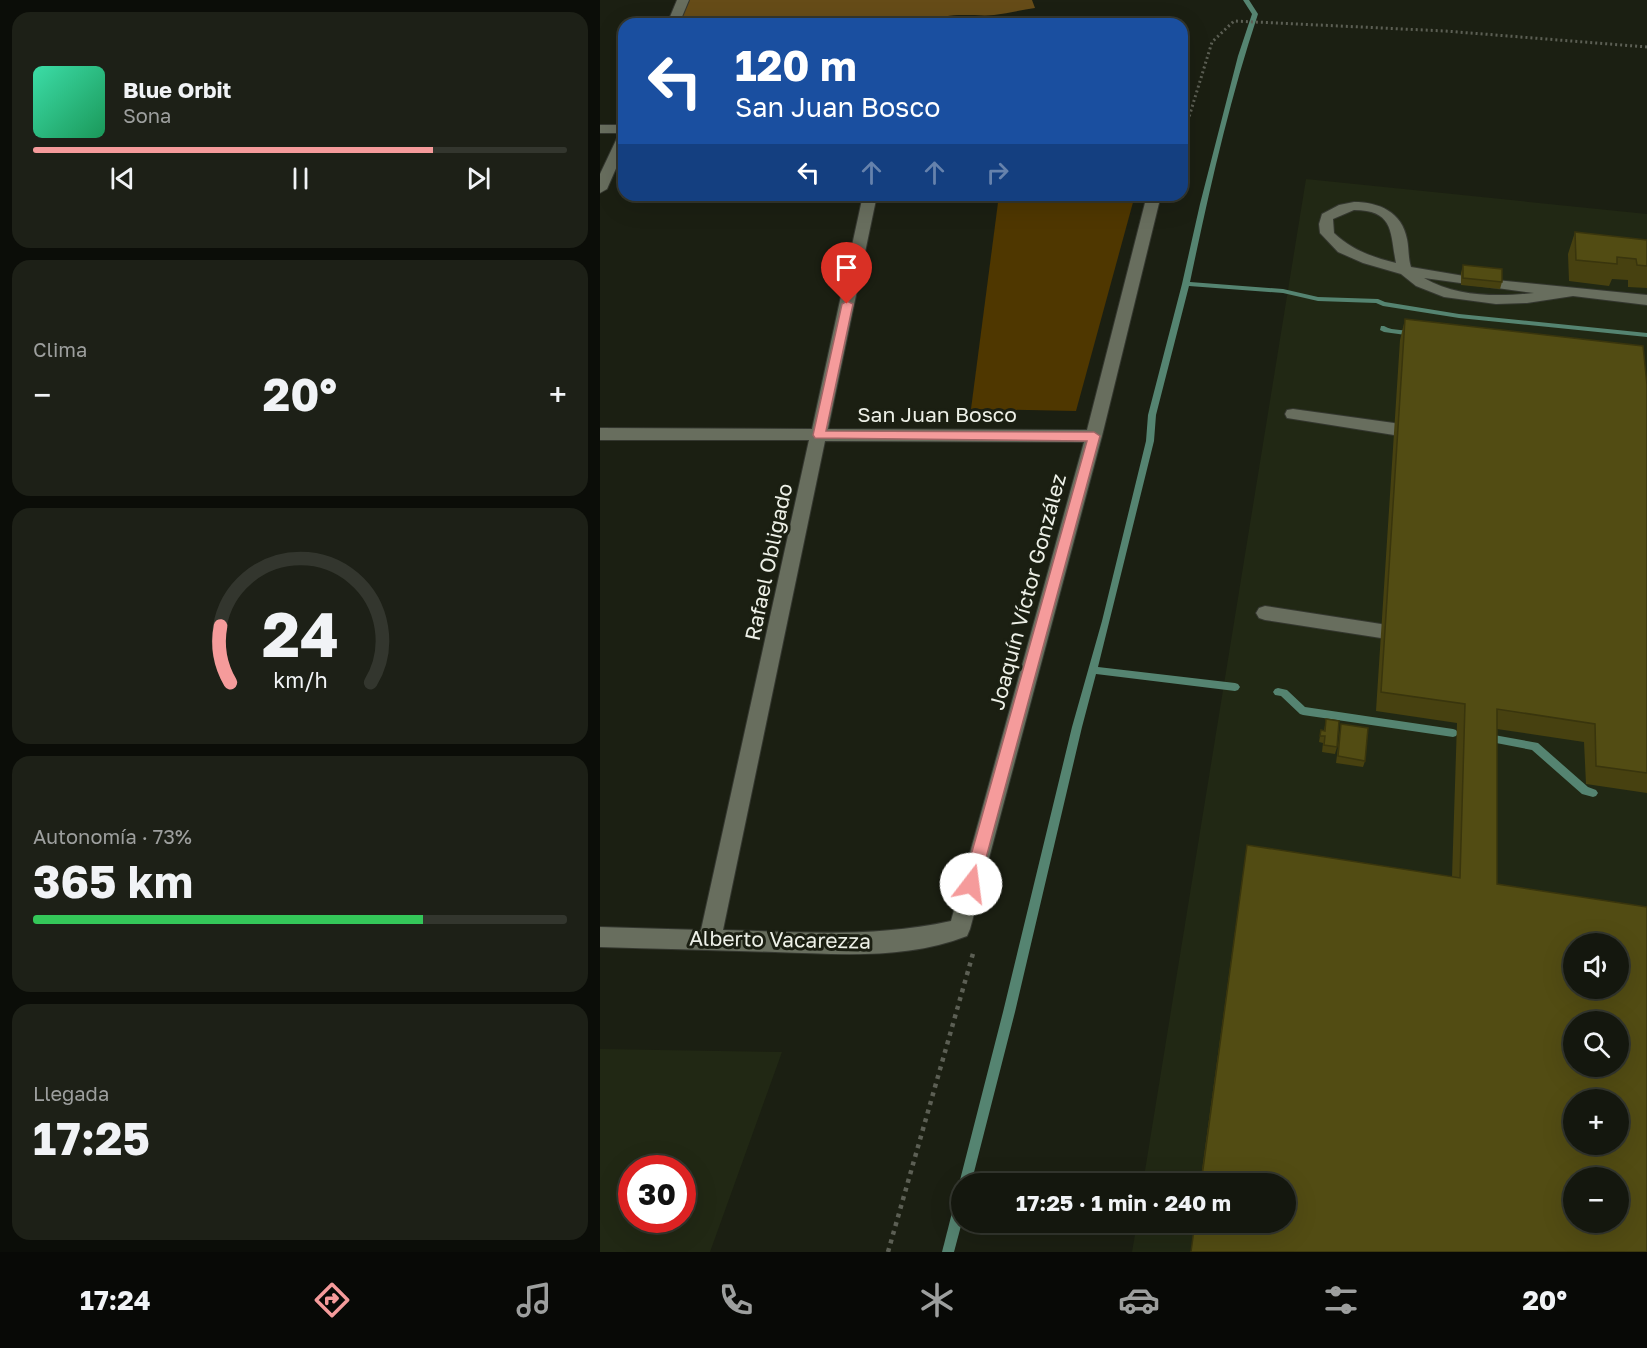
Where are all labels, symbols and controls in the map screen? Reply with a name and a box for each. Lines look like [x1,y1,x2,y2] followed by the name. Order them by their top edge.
[735,40,857,90] text: 120 m
[636,42,714,120] icon: left
[123,76,231,103] text: Blue Orbit
[735,91,940,123] text: San Juan Bosco
[123,103,171,127] text: Sona
[792,156,825,189] icon: left
[855,156,888,189] icon: ahead
[918,156,951,189] icon: ahead
[981,156,1014,189] icon: right
[106,162,139,195] icon: previous
[284,162,317,195] icon: pause
[462,162,495,195] icon: next
[821,242,872,304] pin
[830,251,863,284] icon: arrive
[33,337,87,361] text: Clima
[263,367,337,421] text: 20°
[33,375,51,414] text: −
[549,375,567,414] text: +
[857,401,1017,427] street label: San Juan Bosco
[983,471,1071,713] street label: Joaquín Víctor González
[739,481,797,643] street label: Rafael Obligado
[261,596,339,671] text: 24
[273,667,327,693] text: km/h
[33,824,192,848] text: Autonomía · 73%
[939,852,1003,916] position arrow
[33,854,193,908] text: 365 km
[689,924,871,954] street label: Alberto Vacarezza
[1563,933,1629,1233] map controls
[1563,933,1629,999] button: sound
[1563,1011,1629,1077] button: search
[33,1081,109,1105] text: Llegada
[1563,1089,1629,1155] button: +
[33,1111,150,1165] text: 17:25
[618,1155,696,1233] speed limit sign: 30
[1563,1167,1629,1233] button: −
[1016,1189,1231,1216] text: 17:25 · 1 min · 240 m
[311,1279,353,1321] icon: directions
[513,1279,555,1321] icon: music
[715,1279,757,1321] icon: phone
[916,1279,958,1321] icon: climate
[1118,1279,1160,1321] icon: car
[1320,1279,1362,1321] icon: filters
[80,1284,151,1316] text: 17:24
[1522,1284,1567,1316] text: 20°

